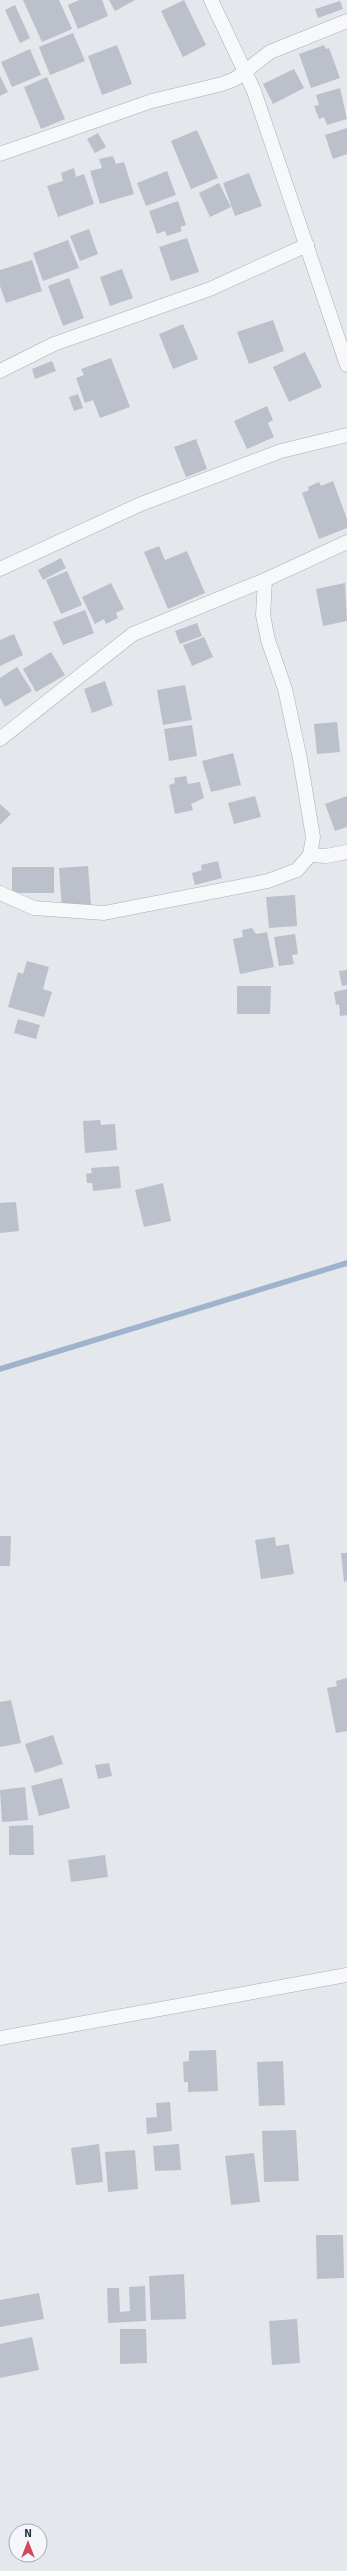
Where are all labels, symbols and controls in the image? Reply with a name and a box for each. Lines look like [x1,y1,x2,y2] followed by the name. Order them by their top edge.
[8,2523,48,2563] north arrow
[24,2527,32,2540] text: N

